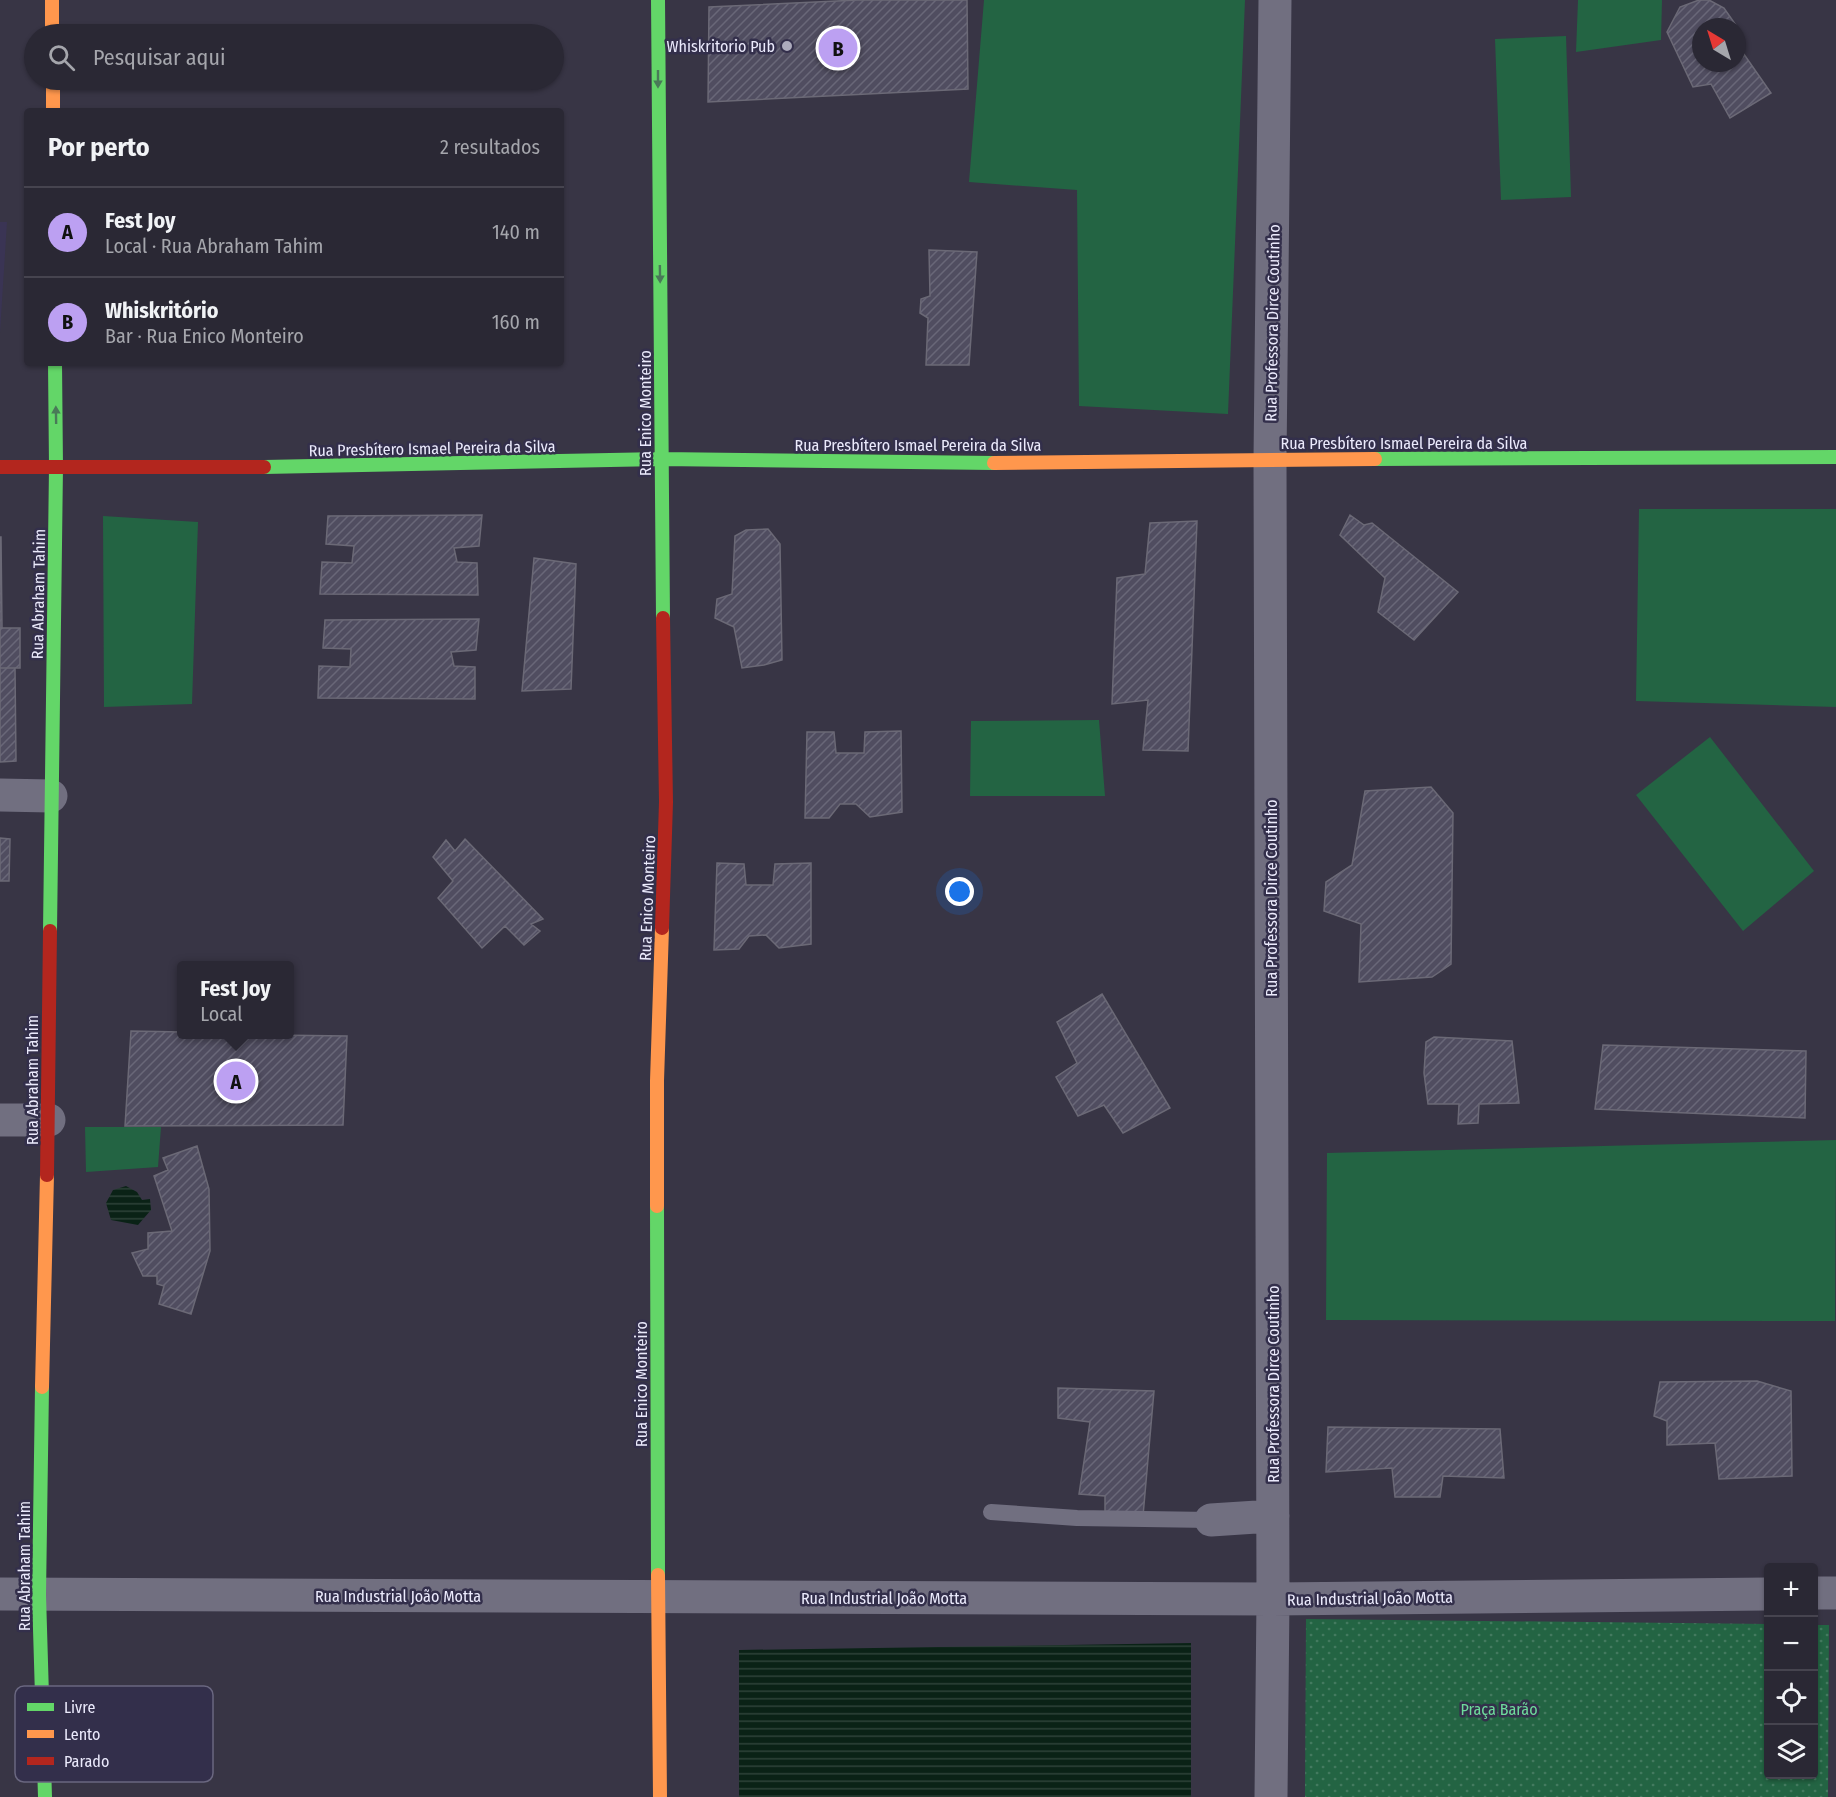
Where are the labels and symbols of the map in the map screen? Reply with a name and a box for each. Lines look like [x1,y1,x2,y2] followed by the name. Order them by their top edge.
[1692,18,1746,72] north arrow
[818,26,858,70] pin: B
[667,37,775,56] place label: Whiskritorio Pub
[780,39,794,53] marker: Whiskritorio Pub
[653,70,663,89] one-way arrow
[1261,224,1284,422] street label: Rua Professora Dirce Coutinho
[656,265,665,284] one-way arrow
[636,350,655,476] street label: Rua Enico Monteiro
[51,405,60,424] one-way arrow
[1281,434,1528,453] street label: Rua Presbítero Ismael Pereira da Silva
[795,436,1042,455] street label: Rua Presbítero Ismael Pereira da Silva
[308,437,556,460] street label: Rua Presbítero Ismael Pereira da Silva
[28,529,49,659] street label: Rua Abraham Tahim
[1262,799,1281,997] street label: Rua Professora Dirce Coutinho
[636,835,659,961] street label: Rua Enico Monteiro
[945,877,974,906] your location
[23,1015,42,1145] street label: Rua Abraham Tahim
[216,1058,256,1104] pin: A
[1264,1285,1283,1483] street label: Rua Professora Dirce Coutinho
[632,1321,651,1447] street label: Rua Enico Monteiro
[15,1501,34,1631] street label: Rua Abraham Tahim
[315,1587,481,1606] street label: Rua Industrial João Motta
[1287,1588,1453,1609] street label: Rua Industrial João Motta
[801,1589,967,1608] street label: Rua Industrial João Motta
[15,1686,213,1782] legend
[64,1698,95,1717] text: Livre
[1460,1700,1538,1719] park label: Praça Barão
[64,1725,100,1744] text: Lento
[64,1752,109,1771] text: Parado

